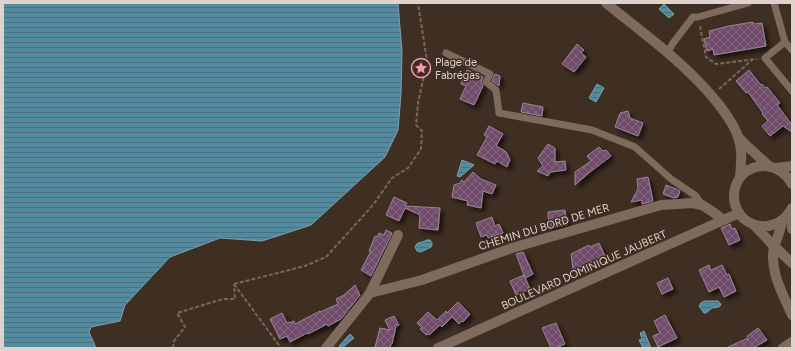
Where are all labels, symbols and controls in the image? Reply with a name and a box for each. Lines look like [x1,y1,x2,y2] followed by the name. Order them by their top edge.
[435,56,480,82] place label: Plage de Fabrégas
[410,57,432,79] place icon: Plage de Fabrégas
[477,201,611,253] street label: CHEMIN DU BORD DE MER
[499,228,669,312] street label: BOULEVARD DOMINIQUE JAUBERT

